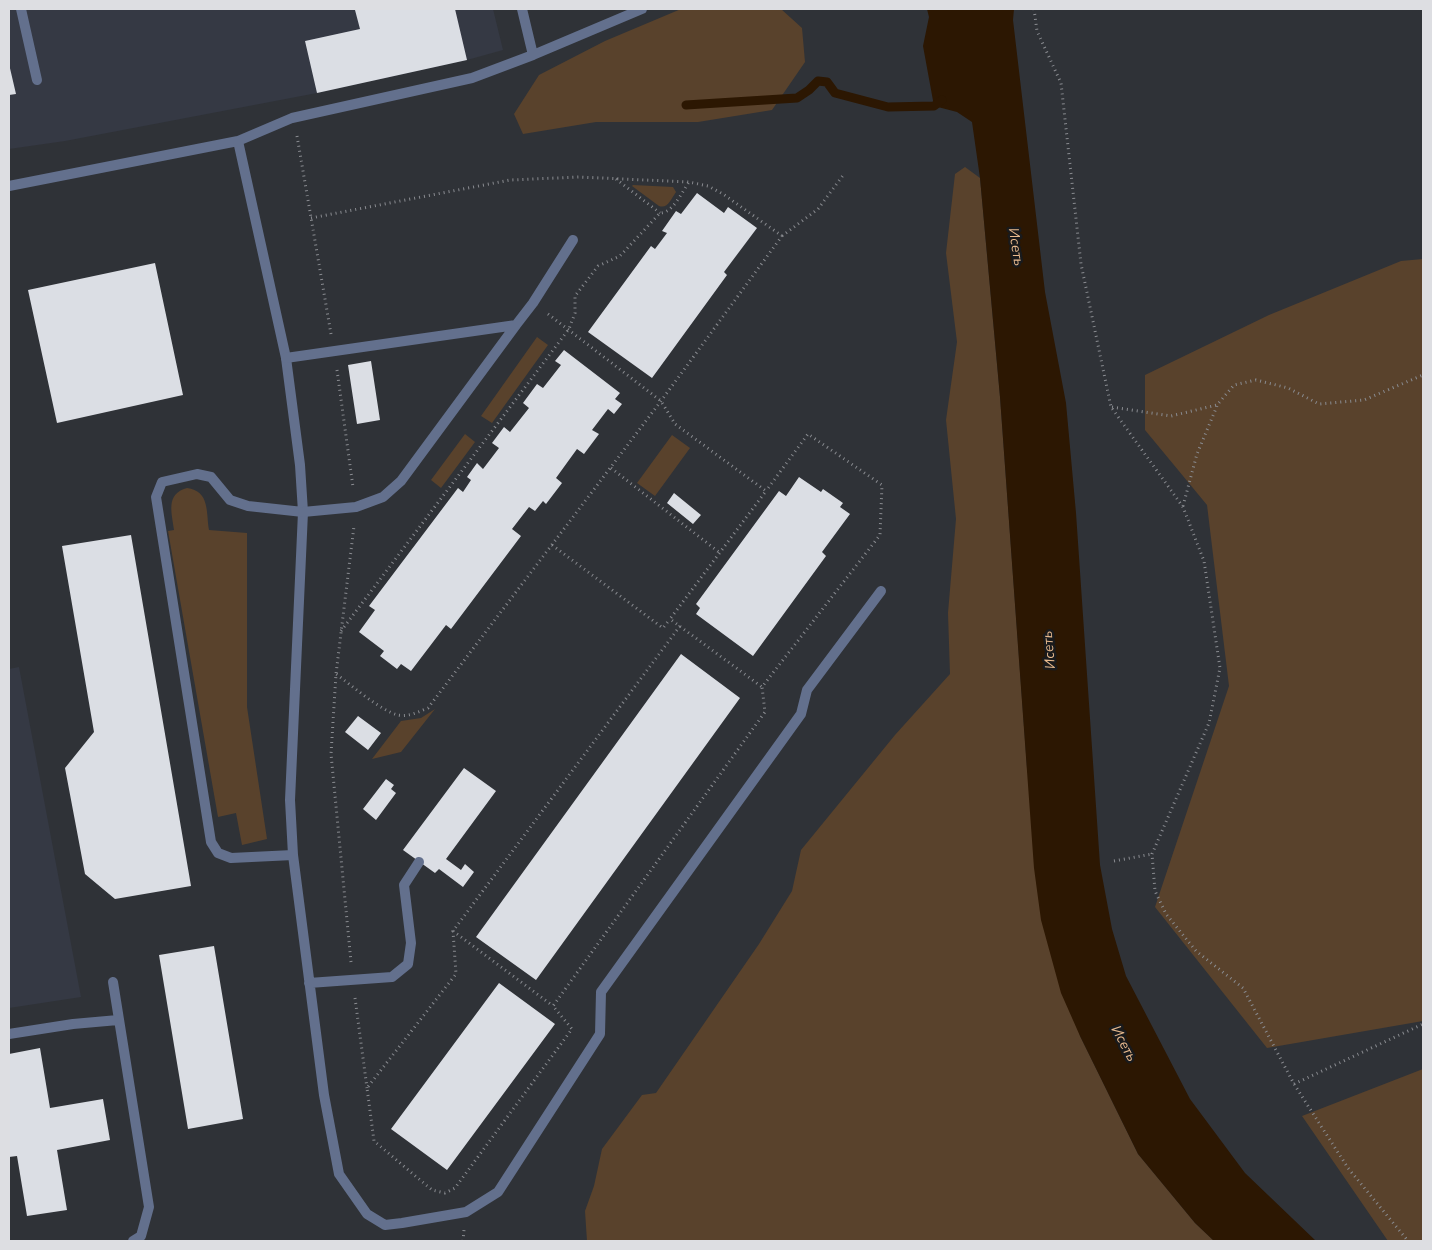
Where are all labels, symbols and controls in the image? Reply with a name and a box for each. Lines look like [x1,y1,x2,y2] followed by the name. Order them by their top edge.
[1004,227,1026,267] water label: Исеть
[1040,630,1060,670] water label: Исеть
[1107,1023,1139,1065] water label: Исеть

